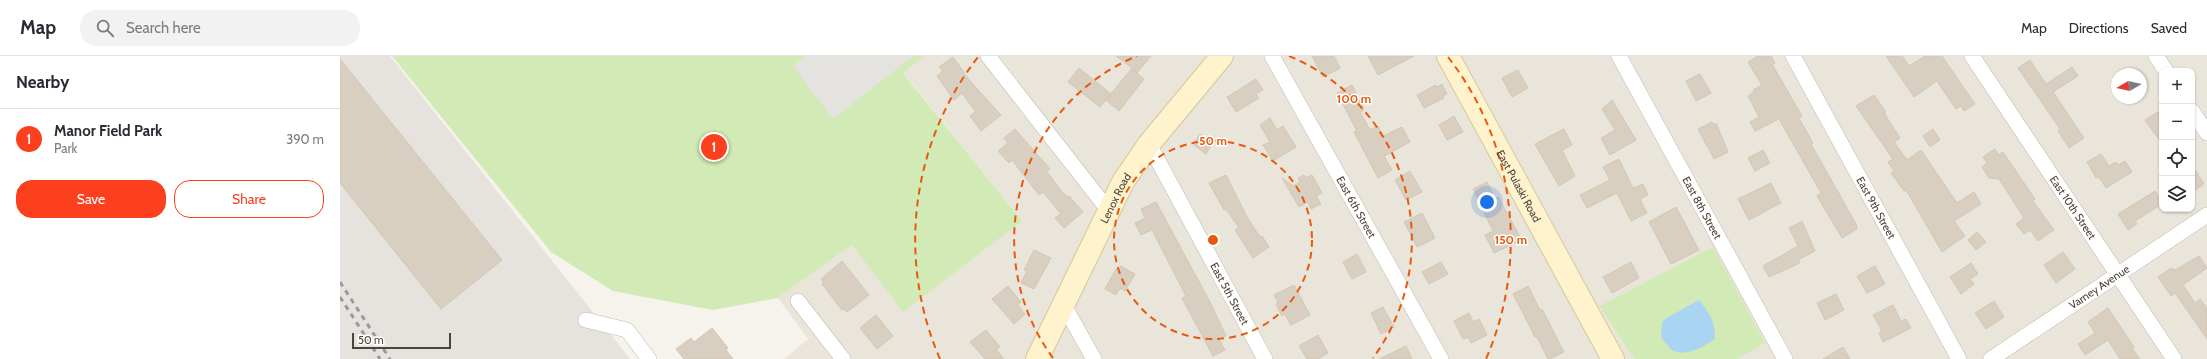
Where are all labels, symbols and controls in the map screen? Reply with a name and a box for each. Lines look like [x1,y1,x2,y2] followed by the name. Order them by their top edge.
[80,10,360,46] search box
[20,16,56,39] text: Map
[94,17,116,39] icon: search
[126,19,201,37] text: Search here
[2021,19,2047,37] text: Map
[2069,19,2129,37] text: Directions
[2151,19,2187,37] text: Saved
[2111,68,2147,104] north arrow
[2159,68,2195,212] map controls
[2159,68,2195,104] button: +
[16,72,69,92] text: Nearby
[1337,91,1371,106] text: 100 m
[2159,104,2195,140] button: −
[54,122,162,140] text: Manor Field Park
[27,131,31,147] text: 1
[286,131,324,147] text: 390 m
[701,132,727,162] pin: 1
[1199,133,1227,148] text: 50 m
[54,140,77,156] text: Park
[2159,140,2195,176] button: locate
[1493,147,1544,225] street label: East Pulaski Road
[1097,170,1134,226] street label: Lenox Road
[2047,173,2099,242] street label: East 10th Street
[1333,174,1379,241] street label: East 6th Street
[1679,174,1725,242] street label: East 8th Street
[1853,174,1899,242] street label: East 9th Street
[2159,176,2195,212] button: layers
[16,180,166,218] button: Save
[174,180,324,218] button: Share
[1477,192,1497,212] your location
[1495,232,1527,247] text: 150 m
[1206,233,1220,247] centre of rings
[1207,260,1252,327] street label: East 5th Street
[2066,262,2132,312] street label: Varney Avenue
[352,331,451,350] scale bar
[358,333,384,347] text: 50 m

